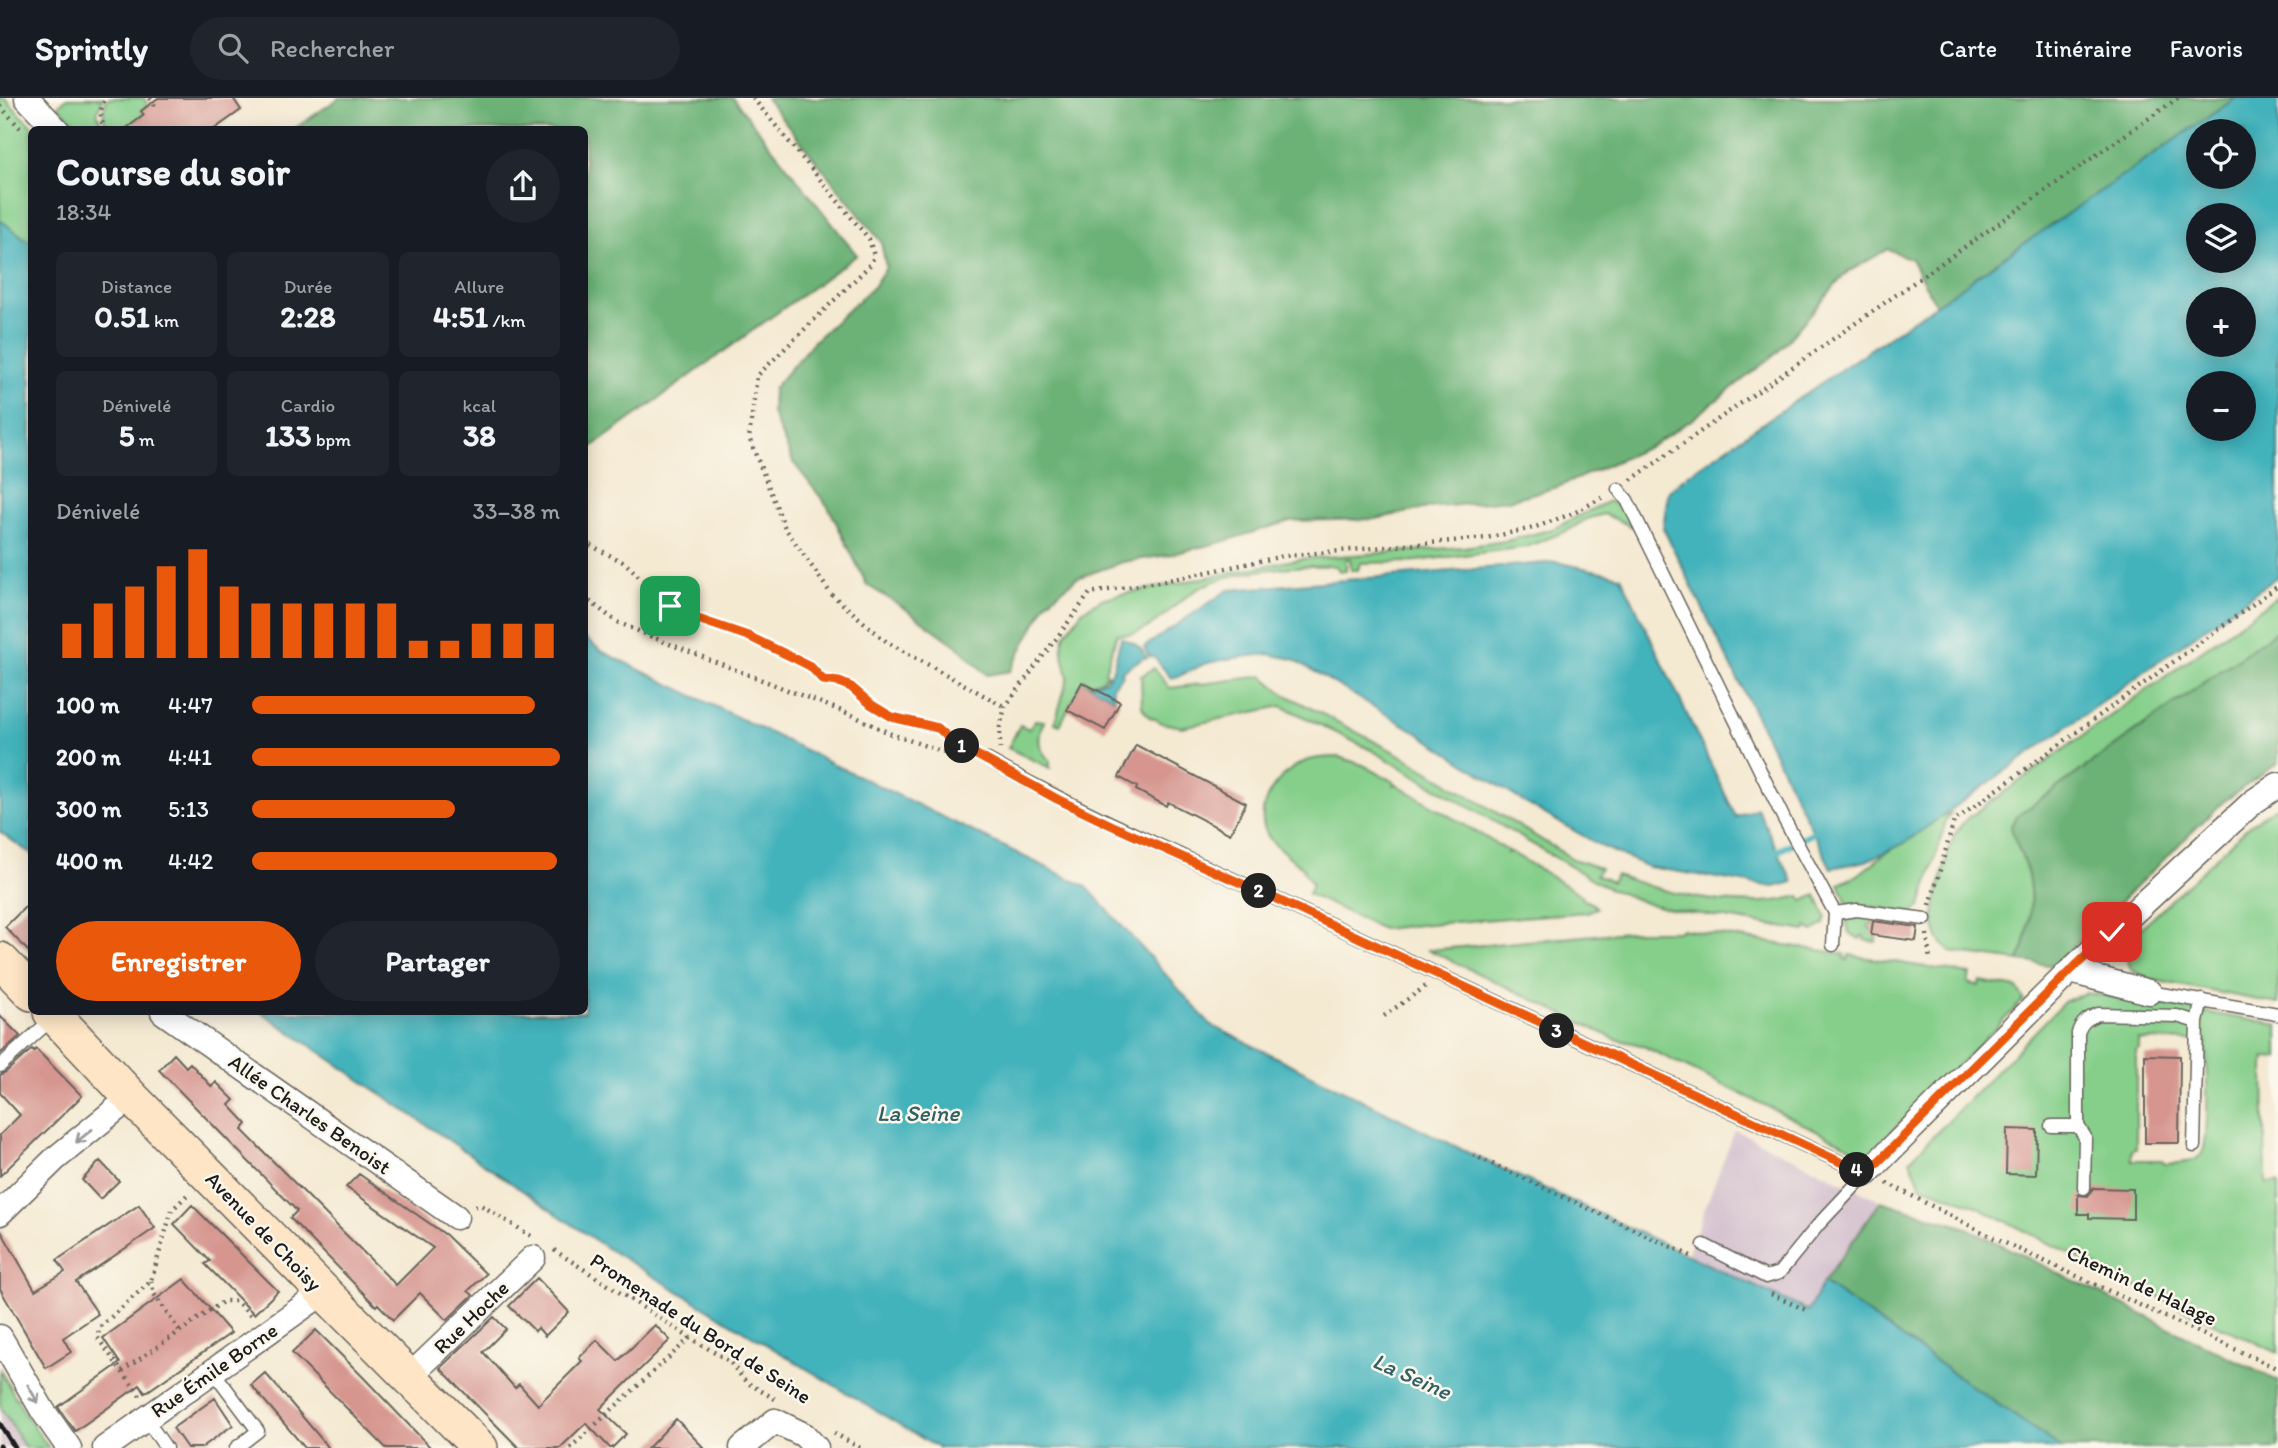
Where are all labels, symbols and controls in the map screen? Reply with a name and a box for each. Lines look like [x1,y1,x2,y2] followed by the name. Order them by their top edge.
[190,17,680,80] search box
[35,29,148,68] text: Sprintly
[214,29,252,67] icon: search
[270,32,394,64] text: Rechercher
[1939,34,1997,63] text: Carte
[2035,34,2132,63] text: Itinéraire
[2170,34,2243,63] text: Favoris
[2186,119,2256,441] map controls
[2186,119,2256,189] button: locate
[56,149,290,195] text: Course du soir
[486,149,560,223] button: share
[56,198,111,226] text: 18:34
[2186,203,2256,273] button: layers
[101,275,172,298] text: Distance
[284,275,332,298] text: Durée
[454,275,504,298] text: Allure
[2186,287,2256,357] button: +
[94,298,150,335] text: 0.51
[280,298,336,335] text: 2:28
[433,298,488,335] text: 4:51
[150,309,179,332] text: km
[488,309,526,332] text: /km
[2186,371,2256,441] button: −
[102,394,171,417] text: Dénivelé
[281,394,335,417] text: Cardio
[462,394,496,417] text: kcal
[119,417,134,454] text: 5
[265,417,312,454] text: 133
[463,417,496,454] text: 38
[134,428,155,451] text: m
[312,428,351,451] text: bpm
[56,497,140,525] text: Dénivelé
[472,497,560,525] text: 33–38 m
[640,576,700,636] pin
[651,587,689,625] icon: arrive
[56,691,120,719] text: 100 m
[168,691,213,719] text: 4:47
[944,728,979,764] pin: 1
[957,734,966,757] text: 1
[56,743,121,771] text: 200 m
[168,743,212,771] text: 4:41
[56,795,121,823] text: 300 m
[168,795,209,823] text: 5:13
[56,847,123,875] text: 400 m
[168,847,213,875] text: 4:42
[1242,874,1276,908] pin: 2
[1254,879,1264,902] text: 2
[2082,902,2142,962] pin
[2093,913,2131,951] icon: check
[56,921,301,1001] button: Enregistrer
[315,921,560,1001] button: Partager
[1540,1014,1574,1048] pin: 3
[1551,1019,1562,1042] text: 3
[224,1049,396,1179] street label: Allée Charles Benoist
[877,1099,960,1127] water label: La Seine
[76,1128,94,1144] one-way arrow
[1840,1152,1874,1188] pin: 4
[1851,1158,1862,1181] text: 4
[201,1166,327,1296] street label: Avenue de Choisy
[2063,1239,2221,1331] street label: Chemin de Halage
[586,1247,816,1409] street label: Promenade du Bord de Seine
[428,1275,514,1359] street label: Rue Hoche
[146,1317,282,1423] street label: Rue Émile Borne
[1369,1346,1456,1406] water label: La Seine
[26,1383,40,1403] one-way arrow

